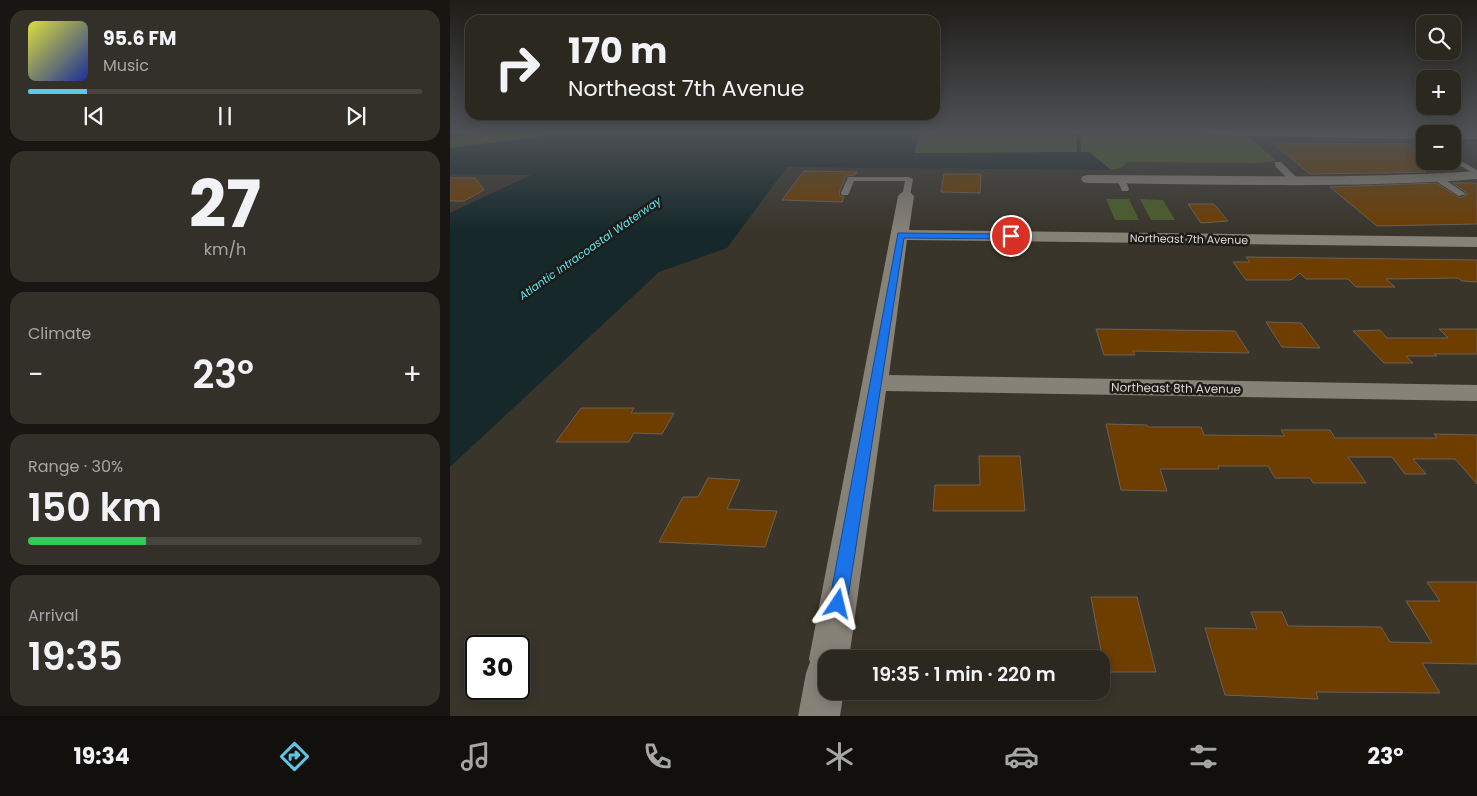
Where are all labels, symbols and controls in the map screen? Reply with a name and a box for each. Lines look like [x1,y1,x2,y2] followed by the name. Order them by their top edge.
[1416,15,1461,170] map controls
[1416,15,1461,60] button: search
[103,25,176,52] text: 95.6 FM
[568,26,667,75] text: 170 m
[485,35,550,100] icon: right
[103,54,149,77] text: Music
[1416,70,1461,115] button: +
[568,73,804,104] text: Northeast 7th Avenue
[80,102,108,130] icon: previous
[211,102,239,130] icon: pause
[342,102,370,130] icon: next
[1416,125,1461,170] button: −
[189,159,261,250] text: 27
[515,192,665,304] water label: Atlantic Intracoastal Waterway
[990,215,1032,257] pin
[997,222,1025,250] icon: arrive
[1130,230,1248,248] street label: Northeast 7th Avenue
[204,238,246,261] text: km/h
[28,322,91,345] text: Climate
[192,348,254,401] text: 23°
[28,355,43,394] text: −
[403,355,422,394] text: +
[1111,378,1241,398] street label: Northeast 8th Avenue
[28,455,123,478] text: Range · 30%
[28,481,162,534] text: 150 km
[811,577,863,629] position arrow
[28,604,78,627] text: Arrival
[28,630,123,683] text: 19:35
[465,635,530,700] speed limit sign: 30
[872,661,1056,688] text: 19:35 · 1 min · 220 m
[277,739,312,774] icon: directions
[458,739,493,774] icon: music
[640,739,675,774] icon: phone
[822,739,857,774] icon: climate
[1004,739,1039,774] icon: car
[1186,739,1221,774] icon: filters
[73,741,130,772] text: 19:34
[1367,741,1404,772] text: 23°

